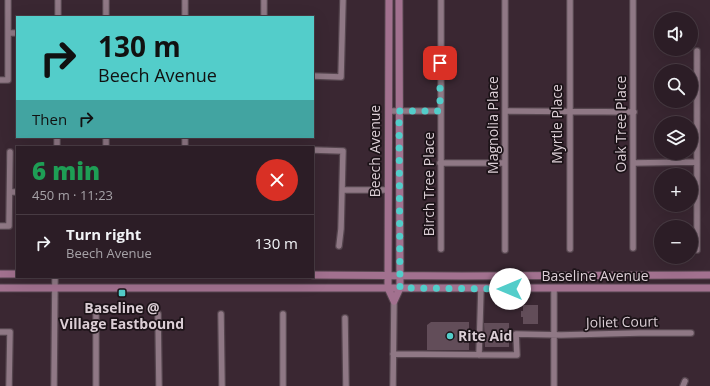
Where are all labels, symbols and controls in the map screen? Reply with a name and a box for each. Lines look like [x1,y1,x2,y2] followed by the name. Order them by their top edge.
[654,12,698,264] map controls
[654,12,698,56] button: sound
[98,27,181,65] text: 130 m
[32,32,84,84] icon: right
[423,46,457,80] pin
[429,52,451,74] icon: arrive
[98,63,217,87] text: Beech Avenue
[654,64,698,108] button: search
[611,75,630,172] street label: Oak Tree Place
[483,76,502,174] street label: Magnolia Place
[547,84,566,164] street label: Myrtle Place
[365,105,384,197] street label: Beech Avenue
[75,108,97,130] icon: right
[32,109,67,129] text: Then
[654,116,698,160] button: layers
[419,132,438,236] street label: Birch Tree Place
[32,154,100,187] text: 6 min
[256,159,298,201] button: close
[654,168,698,212] button: +
[32,186,113,204] text: 450 m · 11:23
[654,220,698,264] button: −
[66,224,141,244] text: Turn right
[32,232,54,254] icon: right
[254,233,298,253] text: 130 m
[66,244,152,262] text: Beech Avenue
[541,266,649,285] street label: Baseline Avenue
[489,268,531,310] position arrow
[117,288,127,298] marker: Baseline @ Village Eastbound
[60,298,184,333] place label: Baseline @ Village Eastbound
[584,311,658,332] street label: Joliet Court
[458,326,512,345] place label: Rite Aid
[445,331,455,341] marker: Rite Aid

